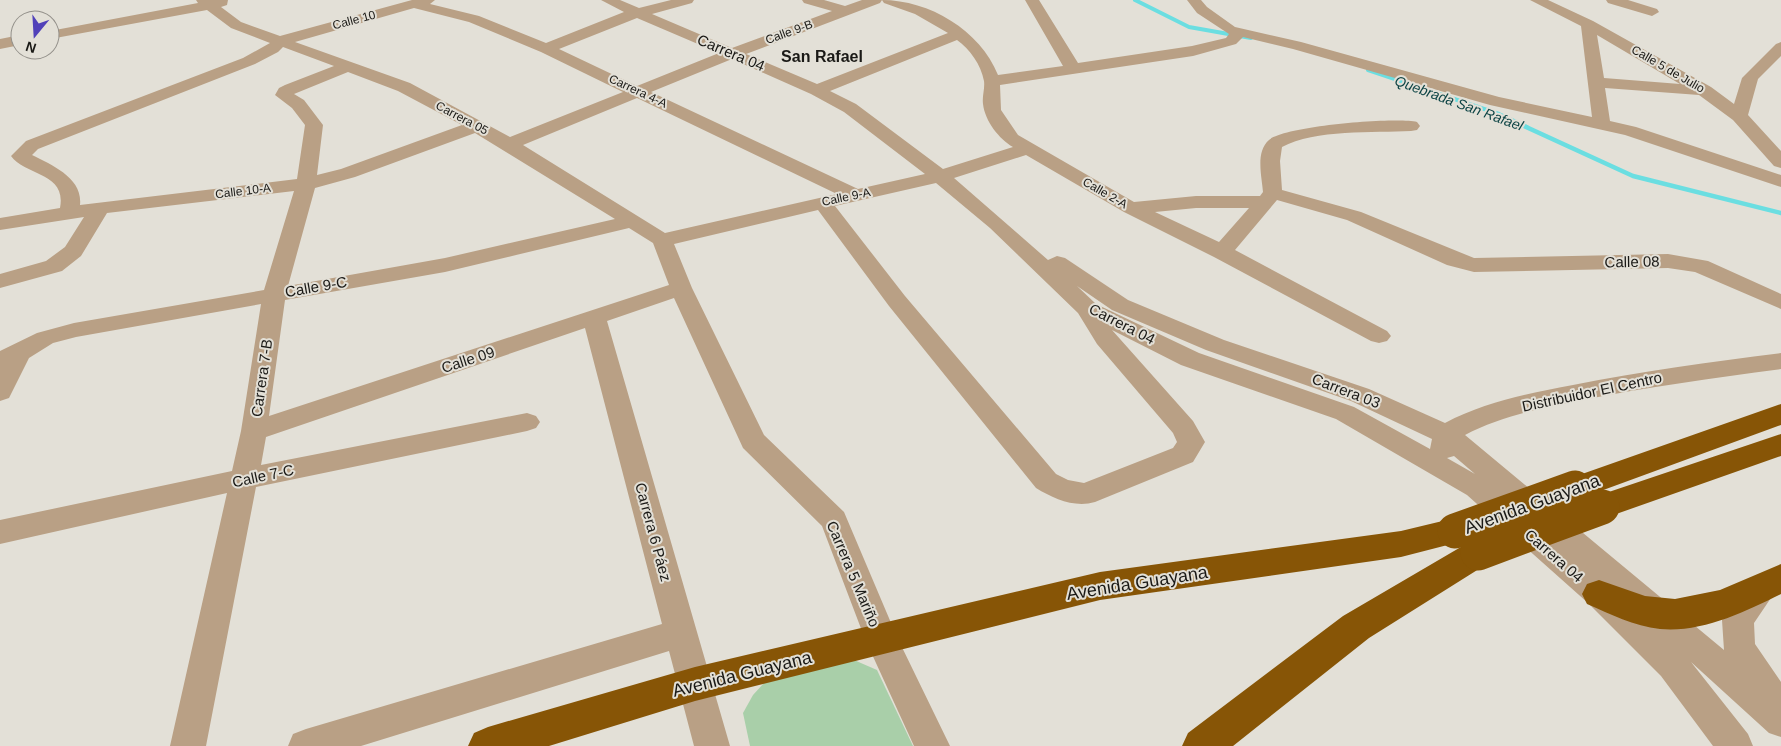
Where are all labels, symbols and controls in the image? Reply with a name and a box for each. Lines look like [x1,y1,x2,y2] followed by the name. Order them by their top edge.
[331,7,377,32] street label: Calle 10
[10,10,60,60] north arrow
[763,17,815,47] street label: Calle 9-B
[695,31,768,74] street label: Carrera 04
[24,38,38,57] text: N
[1629,42,1707,96] street label: Calle 5 de Julio
[781,48,863,65] district label: San Rafael
[607,71,669,111] street label: Carrera 4-A
[1393,72,1526,134] water label: Quebrada San Rafael
[433,98,491,138] street label: Carrera 05
[1080,175,1130,211] street label: Calle 2-A
[214,181,272,201] street label: Calle 10-A
[820,185,872,209] street label: Calle 9-A
[1604,253,1660,270] street label: Calle 08
[284,273,348,300] street label: Calle 9-C
[1086,300,1158,347] street label: Carrera 04
[248,338,275,418] street label: Carrera 7-B
[439,343,497,376] street label: Calle 09
[1520,368,1663,415] street label: Distribuidor El Centro
[1310,370,1383,411] street label: Carrera 03
[231,461,295,490] street label: Calle 7-C
[1461,470,1603,538] street label: Avenida Guayana
[632,481,675,583] street label: Carrera 6 Páez
[823,518,883,629] street label: Carrera 5 Mariño
[1522,526,1587,586] street label: Carrera 04
[1065,562,1210,604] street label: Avenida Guayana
[670,647,815,701] street label: Avenida Guayana

